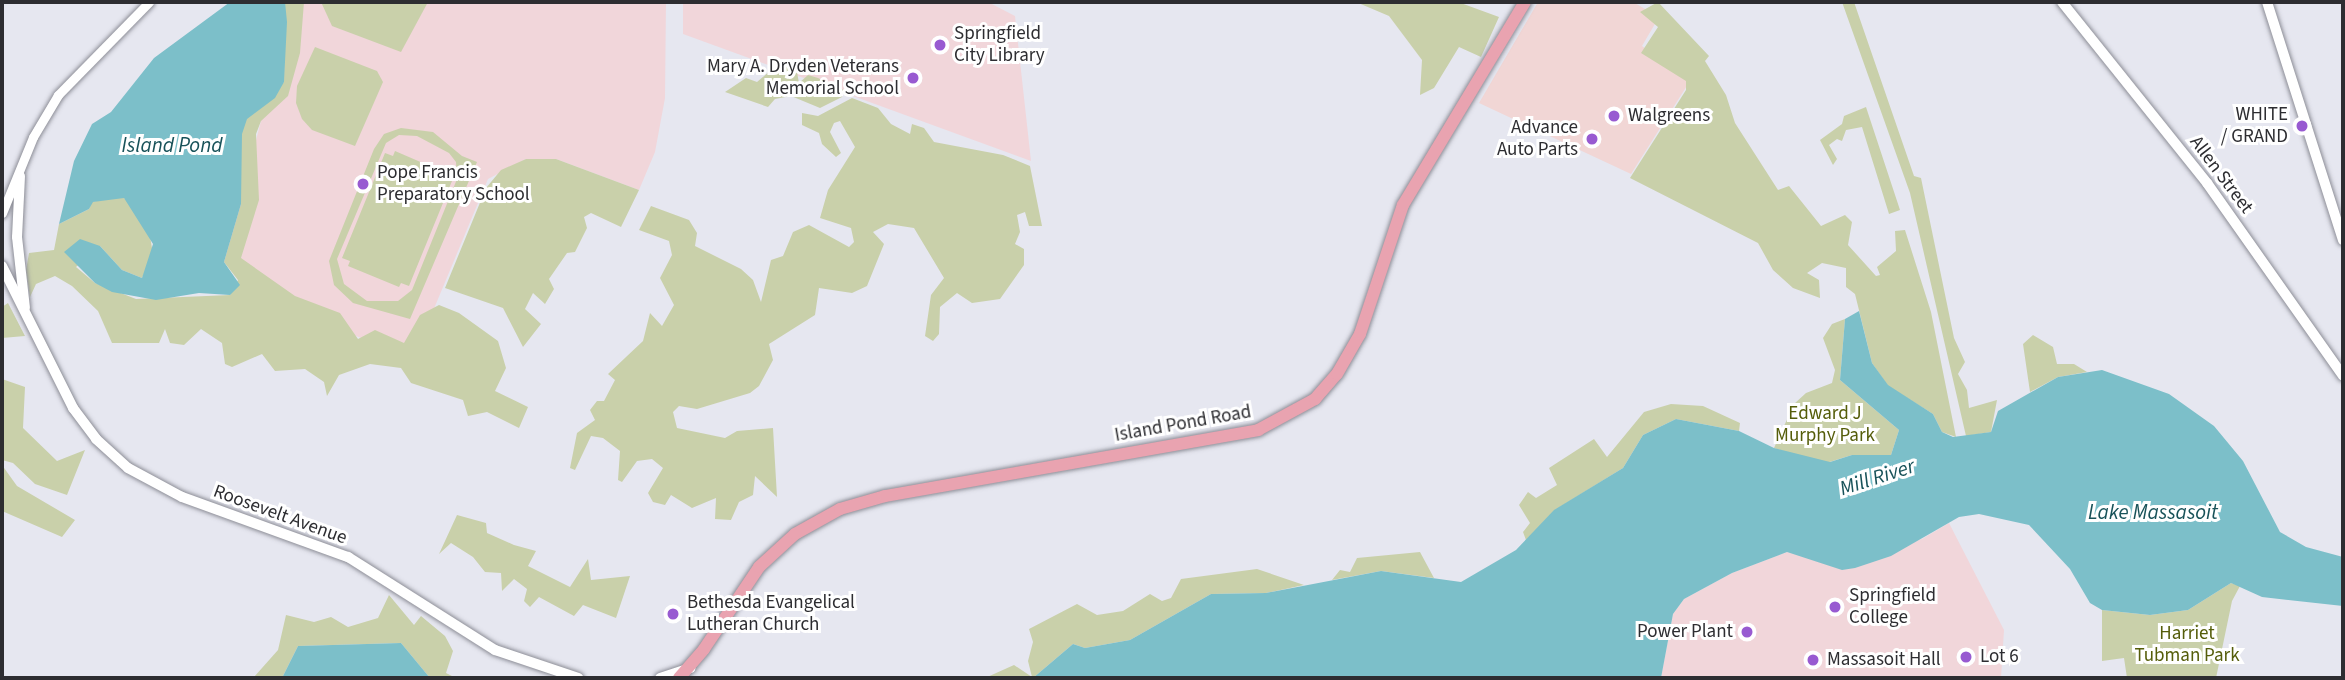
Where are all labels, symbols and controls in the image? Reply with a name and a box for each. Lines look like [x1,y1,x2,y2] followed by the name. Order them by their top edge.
[954,23,1045,67] place label: Springfield City Library
[932,37,948,53] marker: Springfield City Library
[707,56,899,100] place label: Mary A. Dryden Veterans Memorial School
[905,70,921,86] marker: Mary A. Dryden Veterans Memorial School
[2221,104,2288,148] place label: WHITE / GRAND
[1628,105,1710,127] place label: Walgreens
[1606,108,1622,124] marker: Walgreens
[1497,117,1578,161] place label: Advance Auto Parts
[2294,118,2310,134] marker: WHITE / GRAND
[1584,131,1600,147] marker: Advance Auto Parts
[122,132,222,158] water label: Island Pond
[2184,132,2258,218] street label: Allen Street
[377,162,530,206] place label: Pope Francis Preparatory School
[355,176,371,192] marker: Pope Francis Preparatory School
[1113,401,1253,447] street label: Island Pond Road
[1775,403,1875,447] park label: Edward J Murphy Park
[1836,453,1918,501] water label: Mill River
[210,480,350,550] street label: Roosevelt Avenue
[2088,499,2218,525] water label: Lake Massasoit
[1849,585,1936,629] place label: Springfield College
[687,592,855,636] place label: Bethesda Evangelical Lutheran Church
[1827,599,1843,615] marker: Springfield College
[665,606,681,622] marker: Bethesda Evangelical Lutheran Church
[1637,621,1733,643] place label: Power Plant
[2134,623,2240,667] park label: Harriet Tubman Park
[1739,624,1755,640] marker: Power Plant
[1980,646,2019,668] place label: Lot 6
[1827,649,1941,671] place label: Massasoit Hall
[1958,649,1974,665] marker: Lot 6
[1805,652,1821,668] marker: Massasoit Hall

